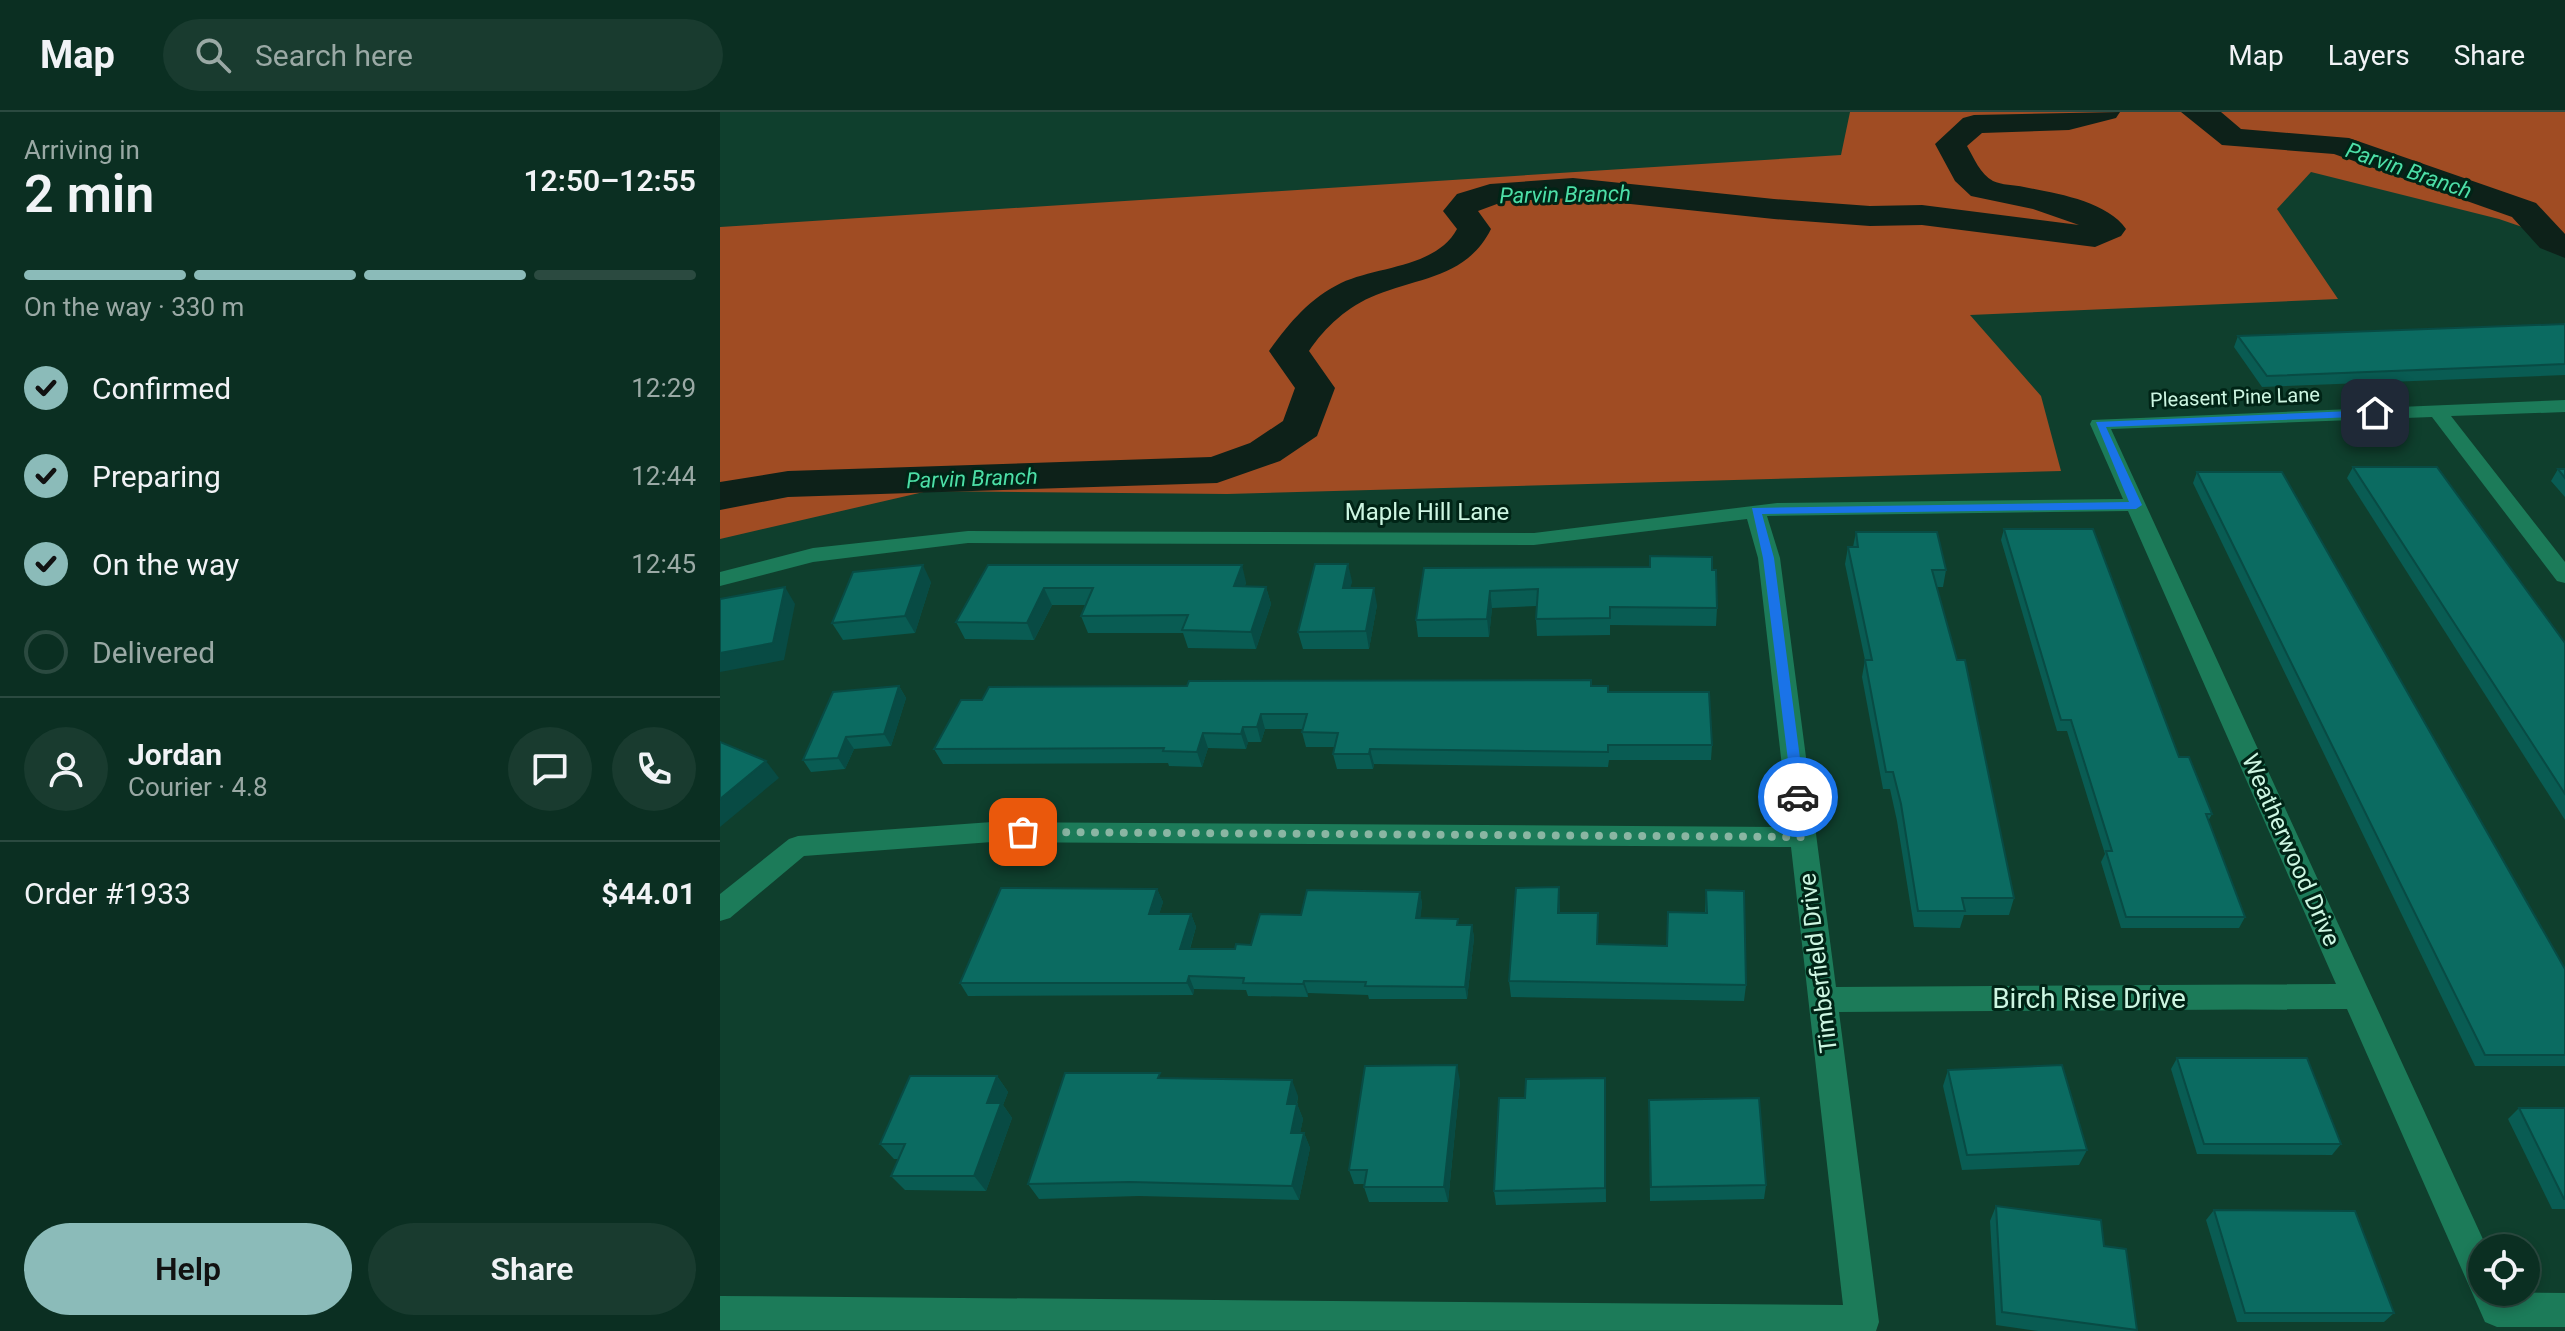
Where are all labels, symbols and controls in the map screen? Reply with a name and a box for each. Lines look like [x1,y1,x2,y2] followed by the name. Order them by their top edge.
[163,19,723,91] search box
[40,33,115,77] text: Map
[191,33,235,77] icon: search
[255,38,413,73] text: Search here
[2228,39,2284,72] text: Map
[2328,39,2410,72] text: Layers
[2454,39,2525,72] text: Share
[24,135,140,165] text: Arriving in
[2343,137,2475,204] water label: Parvin Branch
[523,163,696,198] text: 12:50–12:55
[24,164,154,225] text: 2 min
[1499,181,1631,208] water label: Parvin Branch
[24,292,244,322] text: On the way · 330 m
[24,366,68,410] icon: check
[92,371,231,406] text: Confirmed
[631,373,696,403] text: 12:29
[2341,379,2409,447] pin
[2150,382,2320,412] street label: Pleasent Pine Lane
[2353,391,2397,435] icon: home
[24,454,68,498] icon: check
[92,459,221,494] text: Preparing
[631,461,696,491] text: 12:44
[906,464,1038,493] water label: Parvin Branch
[1345,498,1509,526] street label: Maple Hill Lane
[24,542,68,586] icon: check
[92,547,239,582] text: On the way
[631,549,696,579] text: 12:45
[92,635,215,670] text: Delivered
[24,727,108,811] button: person
[508,727,592,811] button: chat
[612,727,696,811] button: phone
[128,737,222,772] text: Jordan
[2236,749,2346,951] street label: Weatherwood Drive
[1758,757,1838,837] courier
[128,772,268,802] text: Courier · 4.8
[1776,775,1820,819] icon: car
[989,798,1057,866] pin
[1001,810,1045,854] icon: bag
[1793,872,1843,1054] street label: Timberfield Drive
[24,876,191,911] text: Order #1933
[601,876,696,911] text: $44.01
[1992,982,2186,1015] street label: Birch Rise Drive
[24,1223,352,1315] button: Help
[368,1223,696,1315] button: Share
[2468,1234,2540,1306] map controls
[2468,1234,2540,1306] button: locate

